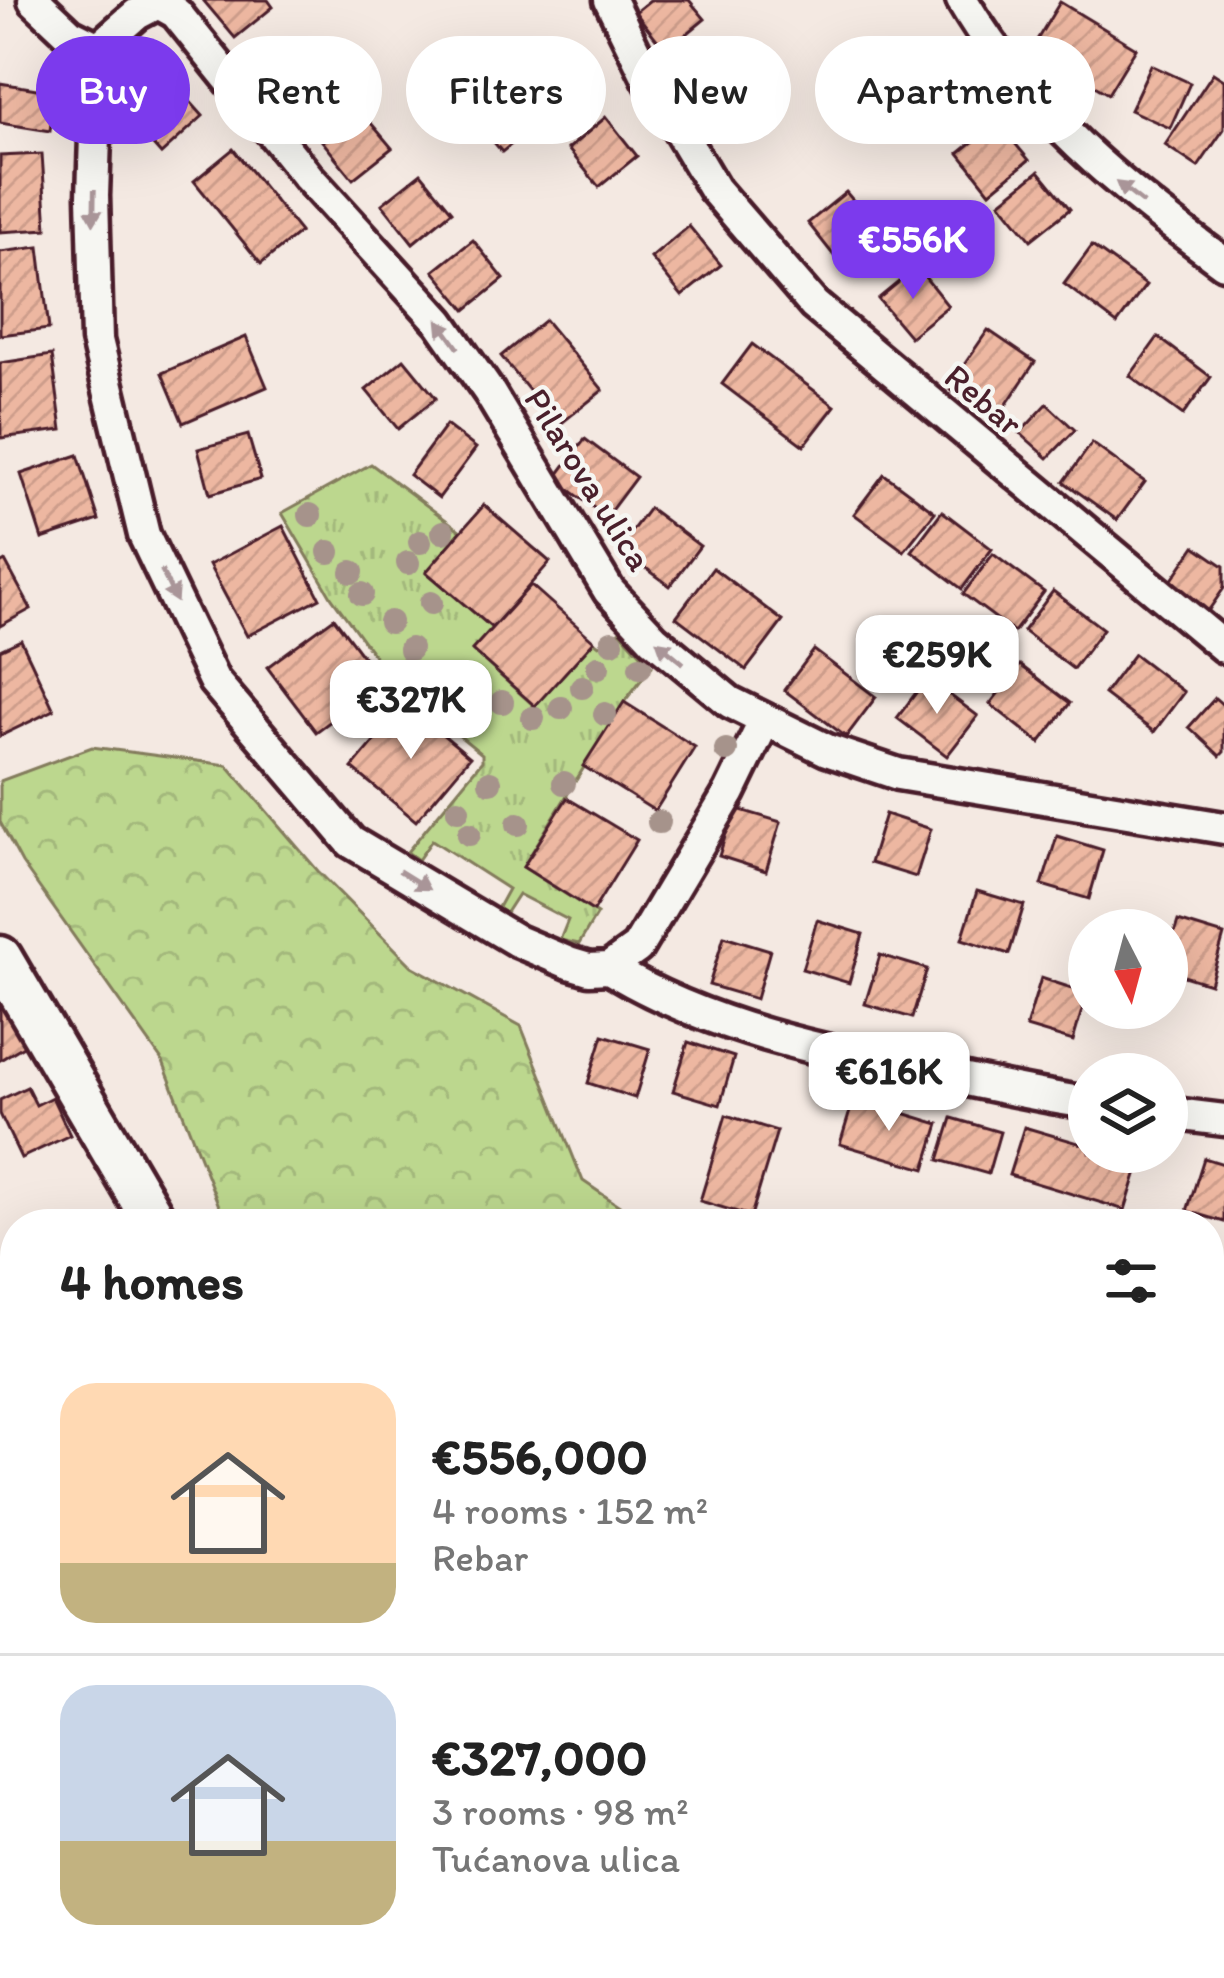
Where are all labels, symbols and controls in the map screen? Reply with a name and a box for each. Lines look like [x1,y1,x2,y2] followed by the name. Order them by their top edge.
[36,36,190,144] chip: Buy
[214,36,382,144] chip: Rent
[406,36,606,144] chip: Filters
[630,36,791,144] chip: New
[815,36,1095,144] chip: Apartment
[1115,181,1146,206] one-way arrow
[84,189,103,227] one-way arrow
[829,200,997,302] pin: €556K
[859,215,967,262] text: €556K
[437,318,461,350] one-way arrow
[936,354,1032,445] street label: Rebar
[515,380,662,579] street label: Pilarova ulica
[159,569,179,604] one-way arrow
[853,615,1021,717] pin: €259K
[883,630,991,677] text: €259K
[655,640,685,666] one-way arrow
[327,660,495,762] pin: €327K
[357,675,465,722] text: €327K
[397,869,430,891] one-way arrow
[1068,909,1188,1029] north arrow
[1068,909,1188,1173] map controls
[805,1032,973,1134] pin: €616K
[836,1047,942,1094] text: €616K
[1068,1053,1188,1173] button: layers
[1098,1248,1164,1314] icon: filters
[60,1251,244,1312] text: 4 homes
[432,1426,648,1487] text: €556,000
[156,1431,300,1575] icon: home
[432,1487,708,1534] text: 4 rooms · 152 m²
[432,1534,528,1581] text: Rebar
[432,1727,647,1788] text: €327,000
[156,1733,300,1877] icon: home
[432,1788,689,1835] text: 3 rooms · 98 m²
[432,1835,680,1882] text: Tućanova ulica

